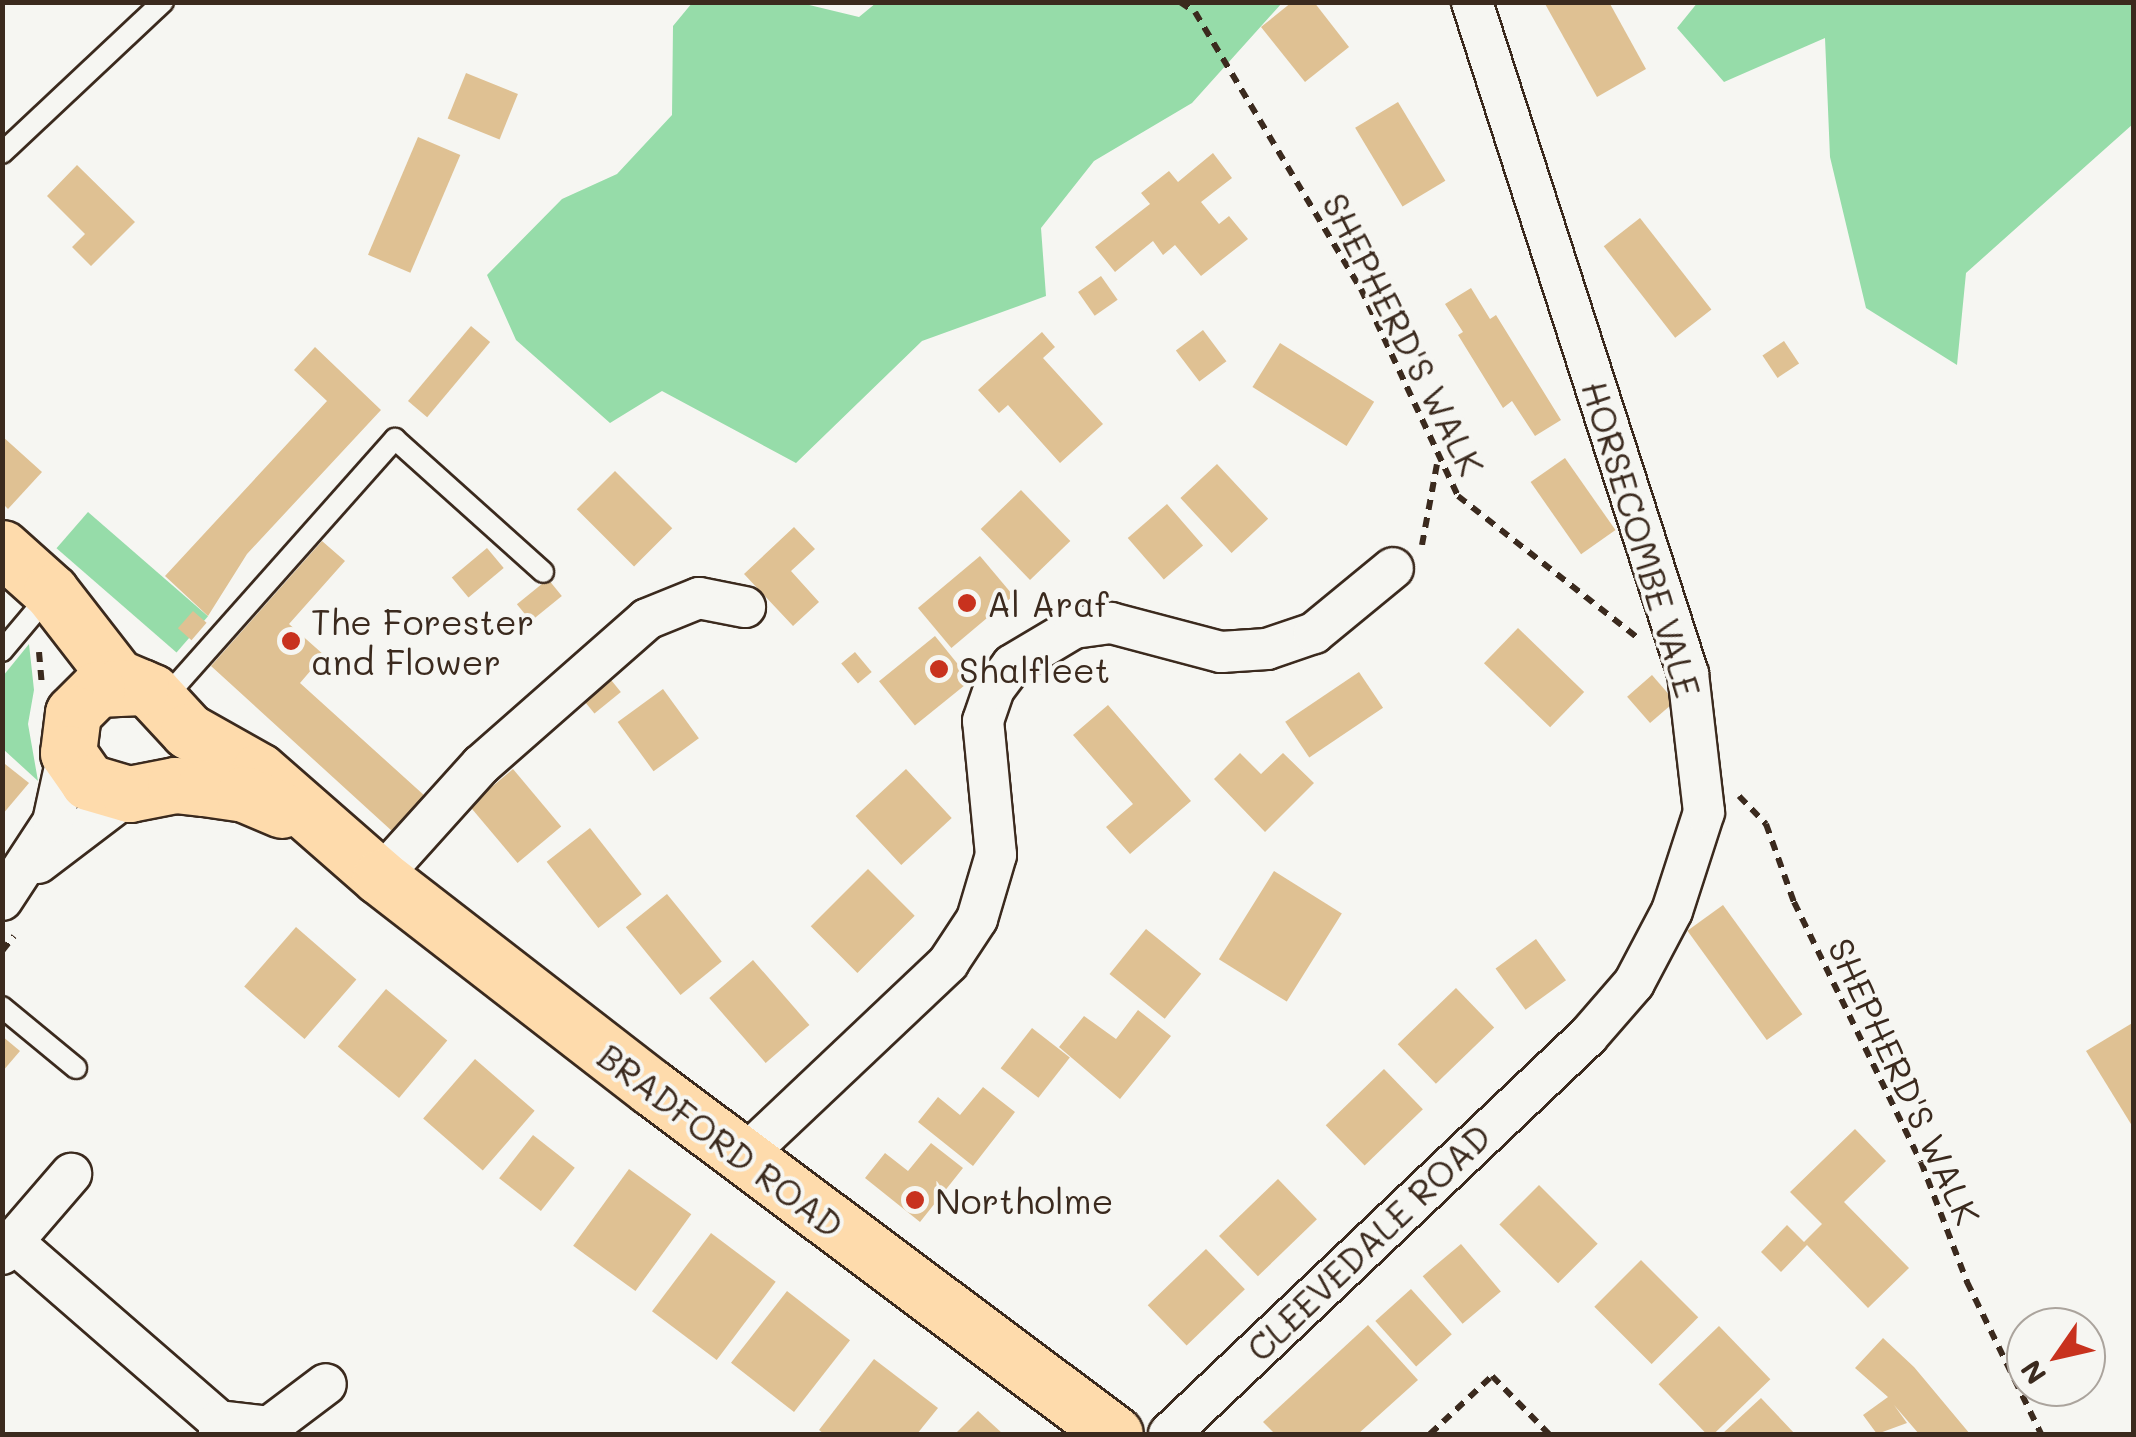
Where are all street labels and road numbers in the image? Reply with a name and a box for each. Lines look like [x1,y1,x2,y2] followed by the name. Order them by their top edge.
[1315,186,1493,482] street label: SHEPHERD'S WALK
[1574,376,1710,702] street label: HORSECOMBE VALE
[1820,931,1990,1231] street label: SHEPHERD'S WALK
[590,1034,852,1246] street label: BRADFORD ROAD
[1237,1115,1499,1369] street label: CLEEVEDALE ROAD

